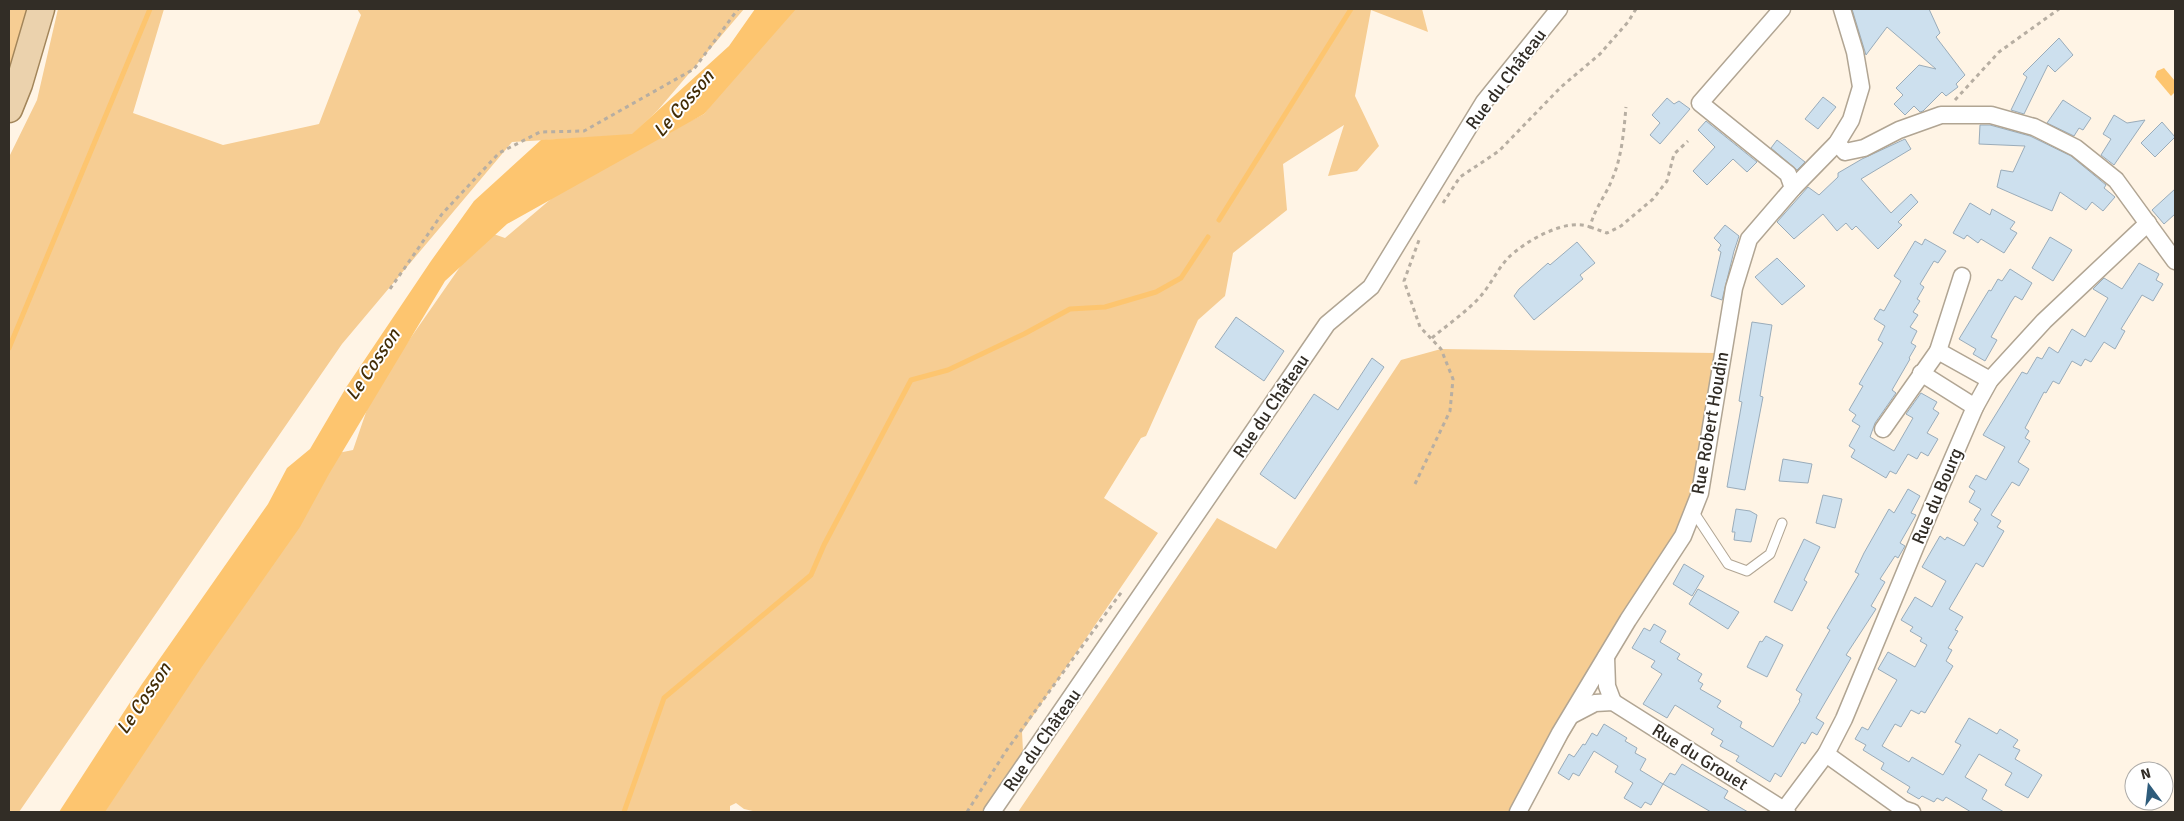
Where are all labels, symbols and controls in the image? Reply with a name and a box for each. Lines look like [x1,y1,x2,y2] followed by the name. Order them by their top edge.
[1461,24,1551,134] street label: Rue du Château
[648,65,720,142] water label: Le Cosson
[340,324,406,405] water label: Le Cosson
[1228,350,1314,462] street label: Rue du Château
[1687,350,1733,496] street label: Rue Robert Houdin
[1907,444,1967,548] street label: Rue du Bourg
[111,658,177,739] water label: Le Cosson
[999,684,1085,796] street label: Rue du Château
[1648,719,1752,795] street label: Rue du Grouet
[2124,761,2174,811] north arrow
[2139,764,2153,783] text: N

